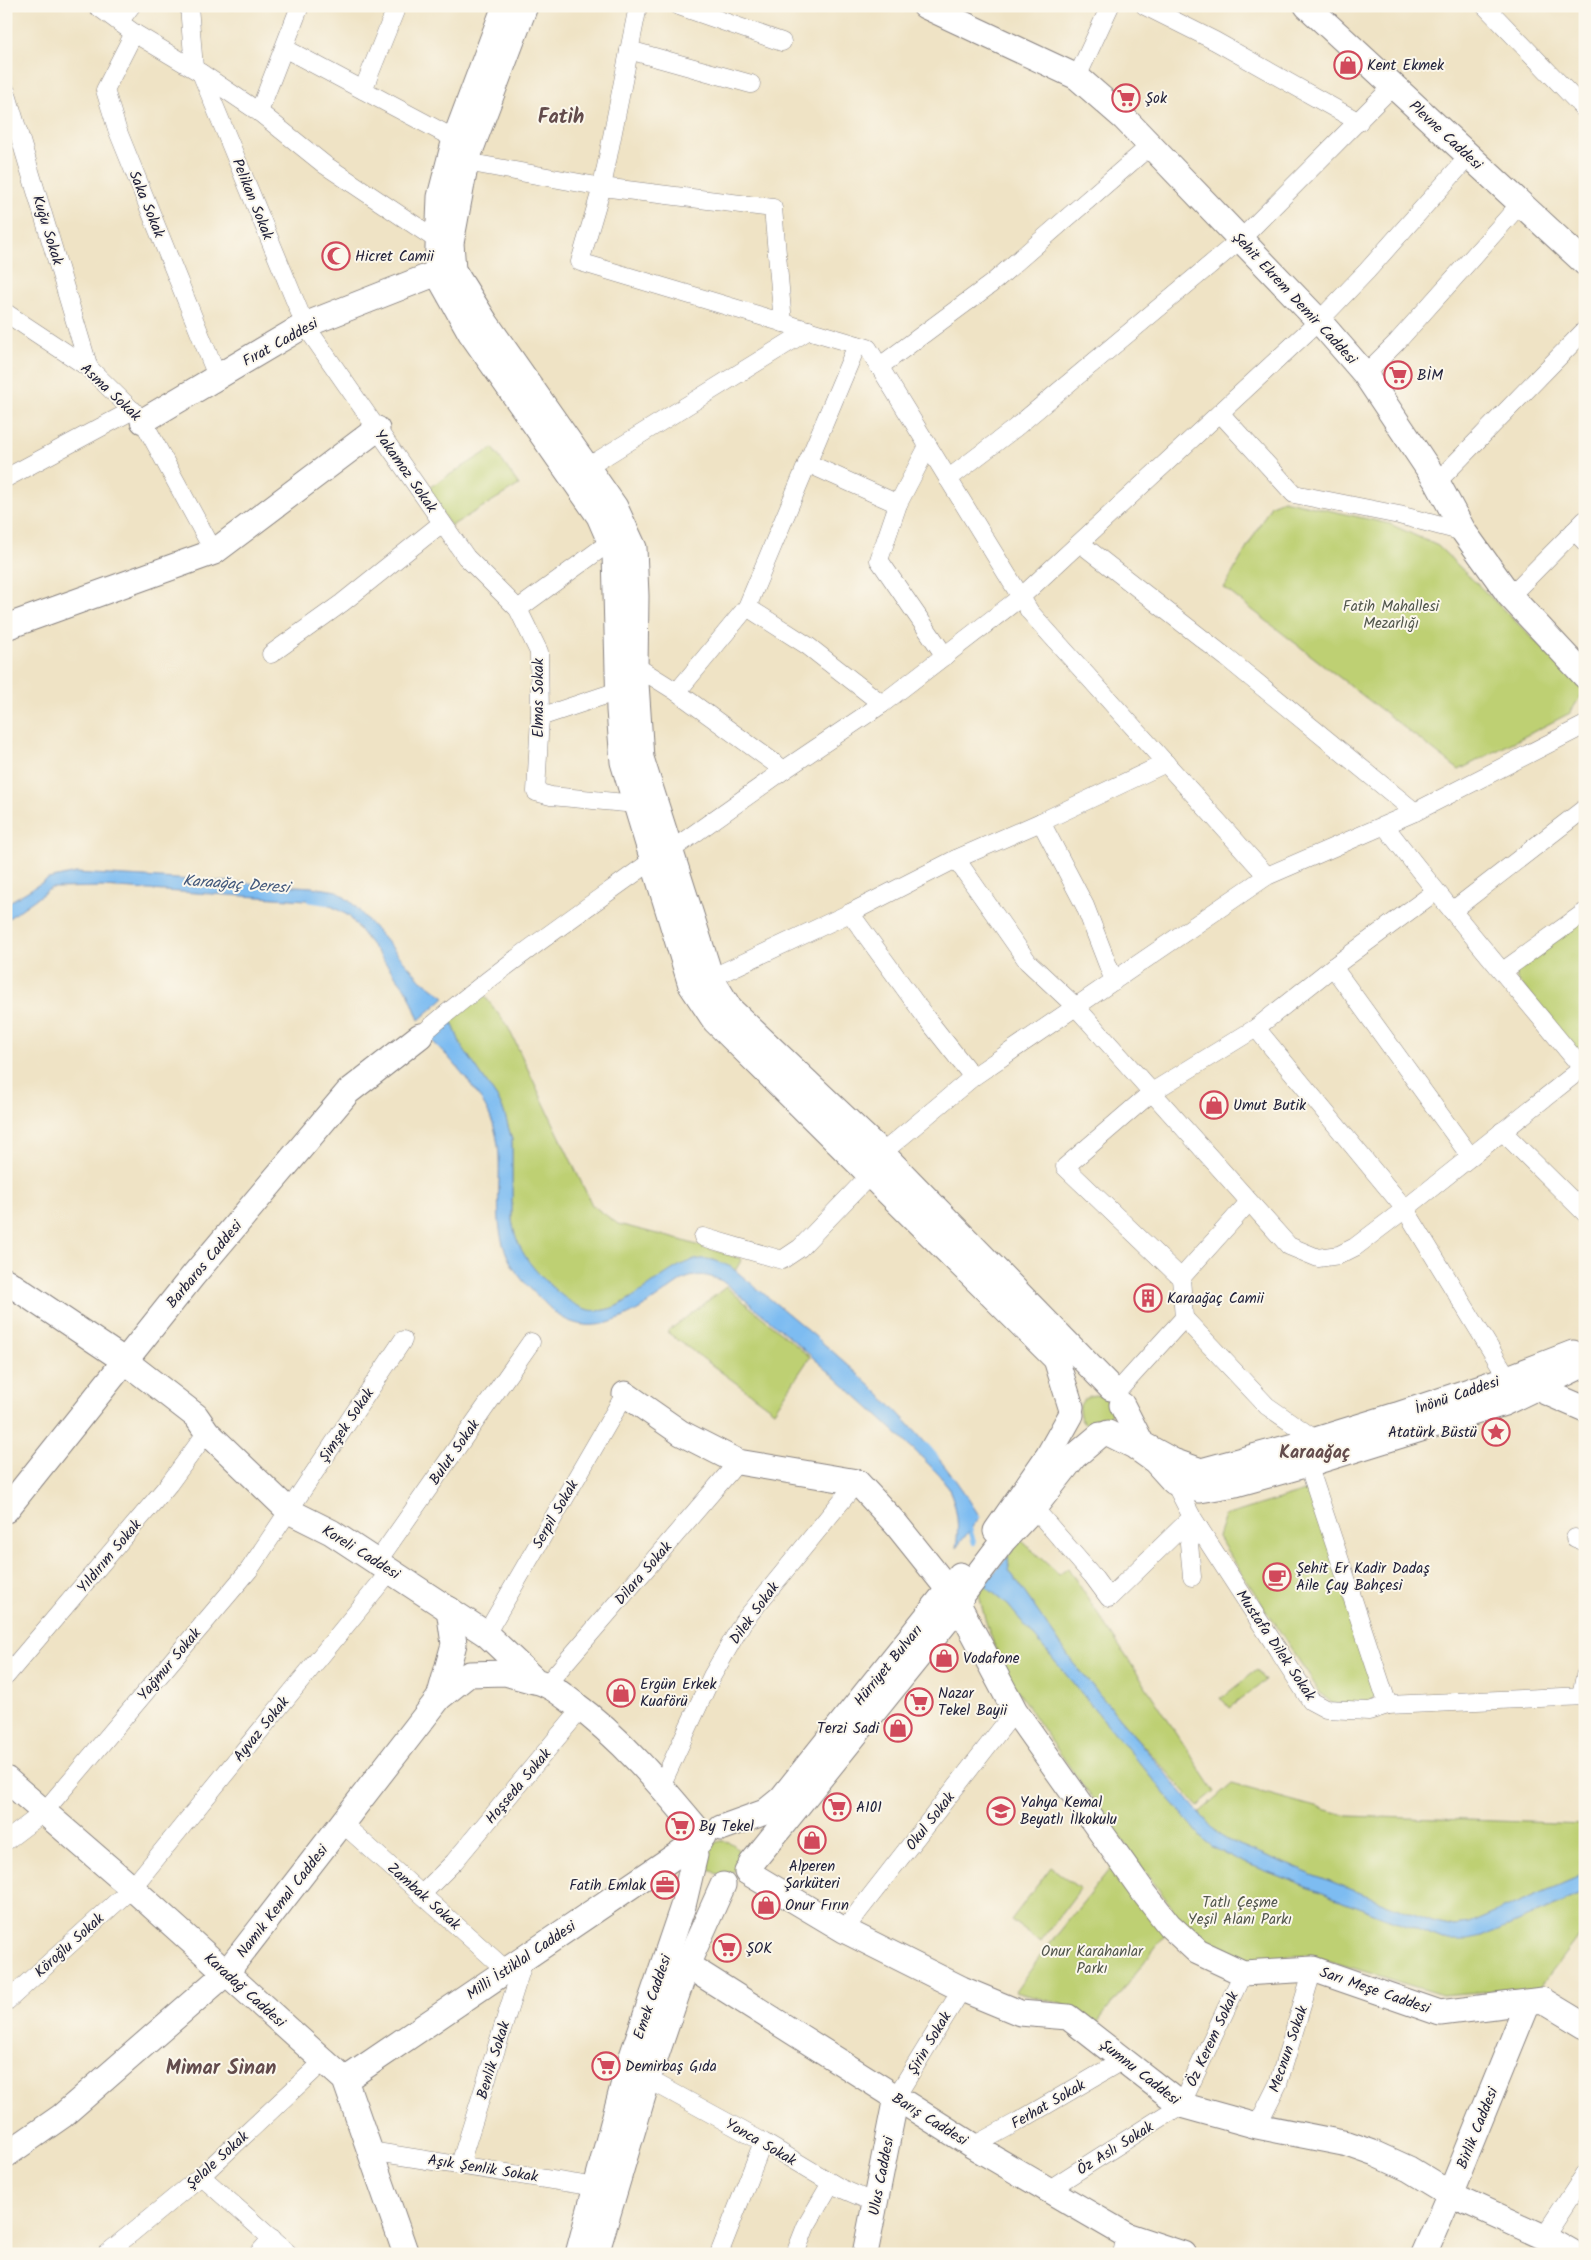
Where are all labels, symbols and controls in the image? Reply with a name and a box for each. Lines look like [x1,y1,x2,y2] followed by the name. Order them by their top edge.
[1333,50,1363,80] shop icon: Kent Ekmek
[1367,54,1445,78] place label: Kent Ekmek
[1111,83,1141,113] supermarket icon: Şok
[1145,87,1168,111] place label: Şok
[1403,95,1489,177] street label: Plevne Caddesi
[538,102,584,134] district label: Fatih
[225,155,280,245] street label: Pelikan Sokak
[122,167,171,243] street label: Saka Sokak
[25,192,69,269] street label: Kuğu Sokak
[1226,227,1363,372] street label: Şehit Ekrem Demir Caddesi
[321,241,351,271] mosque icon: Hicret Camii
[355,245,435,269] place label: Hicret Camii
[238,312,324,374] street label: Fırat Caddesi
[74,358,147,428] street label: Asma Sokak
[1383,360,1413,390] supermarket icon: BİM
[1417,364,1443,388] place label: BİM
[368,425,443,519] street label: Yakamoz Sokak
[1343,595,1441,636] park label: Fatih Mahallesi Mezarlığı
[527,657,551,738] street label: Elmas Sokak
[182,868,293,901] water label: Karaağaç Deresi
[1199,1090,1229,1120] shop icon: Umut Butik
[1233,1094,1307,1118] place label: Umut Butik
[161,1214,250,1314] street label: Barbaros Caddesi
[1133,1283,1163,1313] building icon: Karaağaç Camii
[1167,1287,1265,1311] place label: Karaağaç Camii
[1412,1370,1504,1422] street label: İnönü Caddesi
[313,1383,381,1468] street label: Şimşek Sokak
[423,1414,487,1490] street label: Bulut Sokak
[1481,1417,1511,1447] place icon: Atatürk Büstü
[1388,1421,1477,1445] place label: Atatürk Büstü
[1279,1439,1351,1468] district label: Karaağaç
[526,1475,586,1553] street label: Serpil Sokak
[72,1514,149,1599] street label: Yıldırım Sokak
[317,1519,405,1587] street label: Koreli Caddesi
[609,1536,679,1611] street label: Dilara Sokak
[1296,1557,1430,1598] place label: Şehit Er Kadir Dadaş Aile Çay Bahçesi
[1262,1562,1292,1592] cafe icon: Şehit Er Kadir Dadaş Aile Çay Bahçesi
[724,1576,786,1650] street label: Dilek Sokak
[1229,1585,1322,1707] street label: Mustafa Dilek Sokak
[848,1620,929,1712] street label: Hürriyet Bulvarı
[132,1622,208,1706] street label: Yağmur Sokak
[929,1643,959,1673] shop icon: Vodafone
[963,1647,1020,1671] place label: Vodafone
[640,1673,718,1714] place label: Ergün Erkek Kuaförü
[606,1678,636,1708] shop icon: Ergün Erkek Kuaförü
[938,1682,1008,1723] place label: Nazar Tekel Bayii
[904,1687,934,1717] supermarket icon: Nazar Tekel Bayii
[228,1691,296,1767] street label: Ayvaz Sokak
[883,1713,913,1743] shop icon: Terzi Sadi
[817,1717,880,1741] place label: Terzi Sadi
[480,1743,558,1830] street label: Hoşseda Sokak
[900,1786,962,1856] street label: Okul Sokak
[1020,1791,1117,1832] place label: Yahya Kemal Beyatlı İlkokulu
[822,1792,852,1822] supermarket icon: A101
[856,1796,882,1820] place label: A101
[986,1796,1016,1826] school or university icon: Yahya Kemal Beyatlı İlkokulu
[665,1811,695,1841] supermarket icon: By Tekel
[699,1815,754,1839] place label: By Tekel
[797,1825,827,1855] shop icon: Alperen Şarküteri
[231,1839,336,1963] street label: Namık Kemal Caddesi
[784,1855,841,1896] place label: Alperen Şarküteri
[381,1857,466,1937] street label: Zambak Sokak
[650,1870,680,1900] office icon: Fatih Emlak
[569,1874,647,1898] place label: Fatih Emlak
[751,1890,781,1920] shop icon: Onur Fırın
[1188,1891,1292,1932] park label: Tatlı Çeşme Yeşil Alanı Parkı
[785,1894,849,1918] place label: Onur Fırın
[29,1907,111,1984] street label: Köroğlu Sokak
[462,1914,582,2007] street label: Milli İstiklal Caddesi
[712,1933,742,1963] supermarket icon: ŞOK
[746,1937,772,1961] place label: ŞOK
[1041,1940,1144,1981] park label: Onur Karahanlar Parkı
[198,1947,292,2035] street label: Karadağ Caddesi
[627,1950,679,2043] street label: Emek Caddesi
[1316,1961,1434,2022] street label: Sarı Meşe Caddesi
[1180,1987,1246,2091] street label: Öz Kerem Sokak
[1263,2002,1315,2096] street label: Mecnun Sokak
[902,2006,959,2080] street label: Şirin Sokak
[471,2017,517,2102] street label: Benlik Sokak
[1094,2034,1186,2113] street label: Şumnu Caddesi
[591,2051,621,2081] supermarket icon: Demirbaş Gıda
[166,2053,276,2085] district label: Mimar Sinan
[625,2055,717,2079] place label: Demirbaş Gıda
[1007,2073,1091,2136] street label: Ferhat Sokak
[1451,2083,1506,2173] street label: Birlik Caddesi
[887,2087,973,2153] street label: Barış Caddesi
[720,2113,802,2173] street label: Yonca Sokak
[1072,2115,1159,2182] street label: Öz Aslı Sokak
[181,2125,255,2196] street label: Şelale Sokak
[863,2133,902,2218] street label: Ulus Caddesi
[426,2148,541,2190] street label: Aşık Şenlik Sokak

